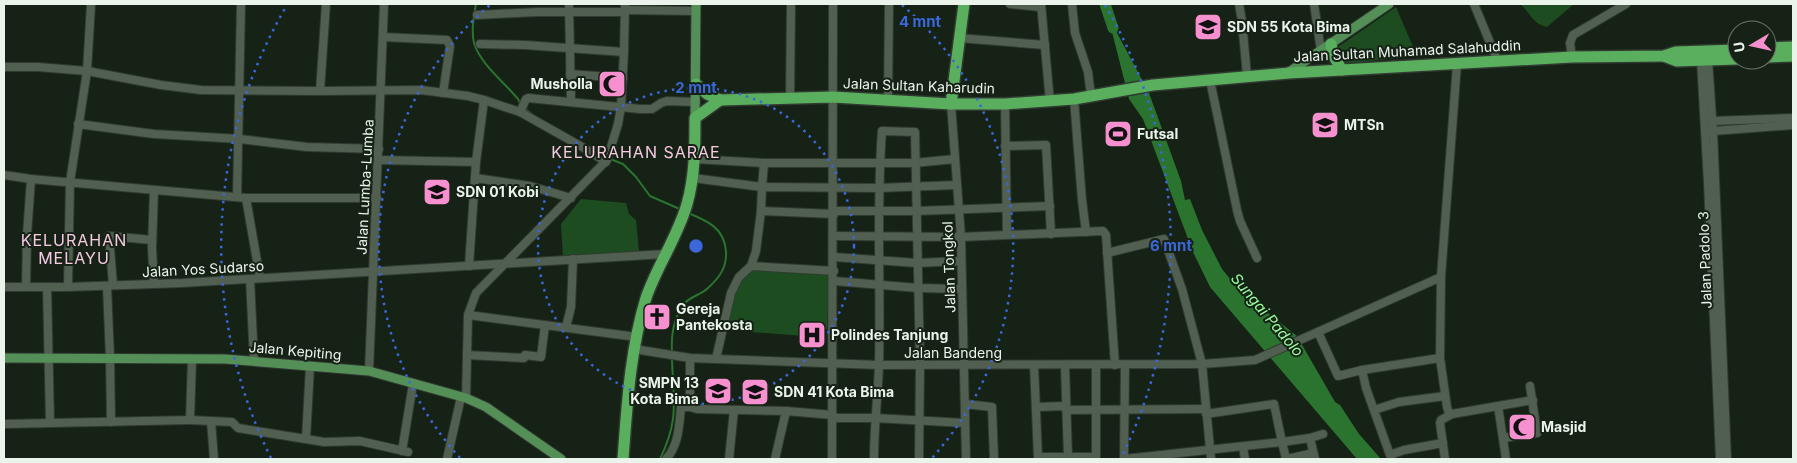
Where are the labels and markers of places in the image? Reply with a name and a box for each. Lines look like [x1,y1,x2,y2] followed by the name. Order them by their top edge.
[1193,12,1223,42] school or university icon: SDN 55 Kota Bima
[1227,18,1350,35] place label: SDN 55 Kota Bima
[597,69,627,99] mosque icon: Musholla
[530,75,593,92] place label: Musholla
[1310,110,1340,140] school or university icon: MTSn
[1344,116,1384,133] place label: MTSn
[1103,119,1133,149] sports icon: Futsal
[1137,125,1178,142] place label: Futsal
[422,177,452,207] school or university icon: SDN 01 Kobi
[456,183,539,200] place label: SDN 01 Kobi
[687,237,705,255] centre of rings
[676,300,753,333] place label: Gereja Pantekosta
[642,302,672,332] church icon: Gereja Pantekosta
[797,320,827,350] hospital icon: Polindes Tanjung
[831,326,948,343] place label: Polindes Tanjung
[630,374,699,407] place label: SMPN 13 Kota Bima
[703,376,733,406] school or university icon: SMPN 13 Kota Bima
[740,377,770,407] school or university icon: SDN 41 Kota Bima
[774,383,894,400] place label: SDN 41 Kota Bima
[1507,412,1537,442] mosque icon: Masjid
[1541,418,1586,435] place label: Masjid

